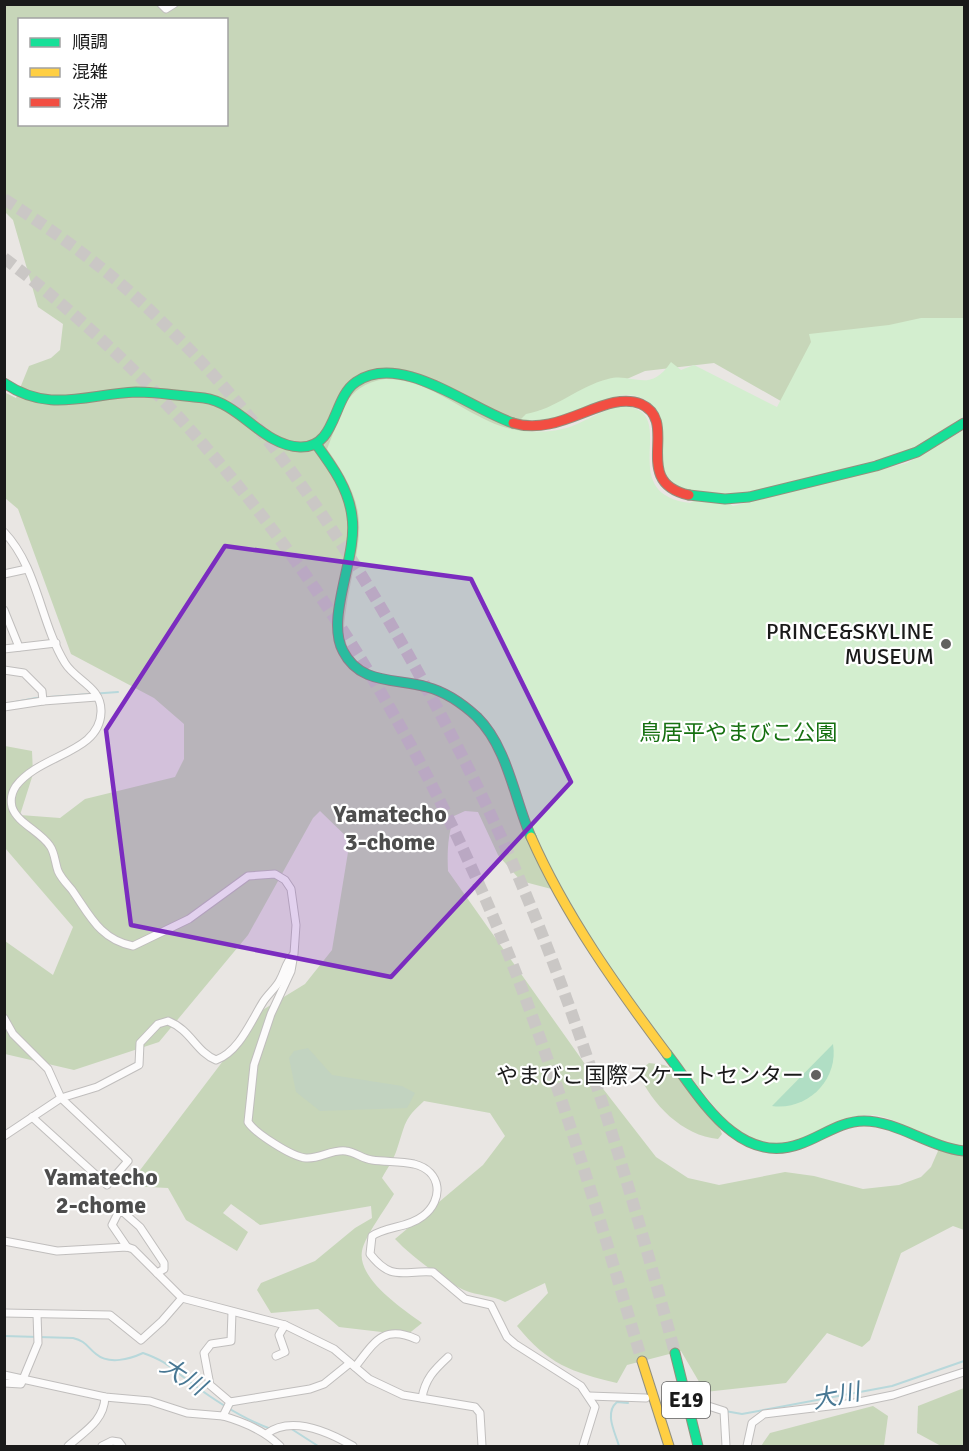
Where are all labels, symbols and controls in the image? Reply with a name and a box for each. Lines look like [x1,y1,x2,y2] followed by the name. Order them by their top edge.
[18,18,228,126] legend
[72,31,108,53] text: 順調
[72,61,108,83] text: 混雑
[72,91,108,113] text: 渋滞
[766,618,934,670] place label: PRINCE&SKYLINE MUSEUM
[939,637,953,651] marker: PRINCE&SKYLINE MUSEUM
[639,719,837,746] park label: 鳥居平やまびこ公園
[332,799,447,857] district label: Yamatecho 3-chome
[496,1062,804,1089] place label: やまびこ国際スケートセンター
[809,1068,823,1082] marker: やまびこ国際スケートセンター
[43,1162,158,1220] district label: Yamatecho 2-chome
[155,1350,214,1403] water label: 大川
[810,1376,865,1415] water label: 大川
[662,1382,710,1418] road number: E19

